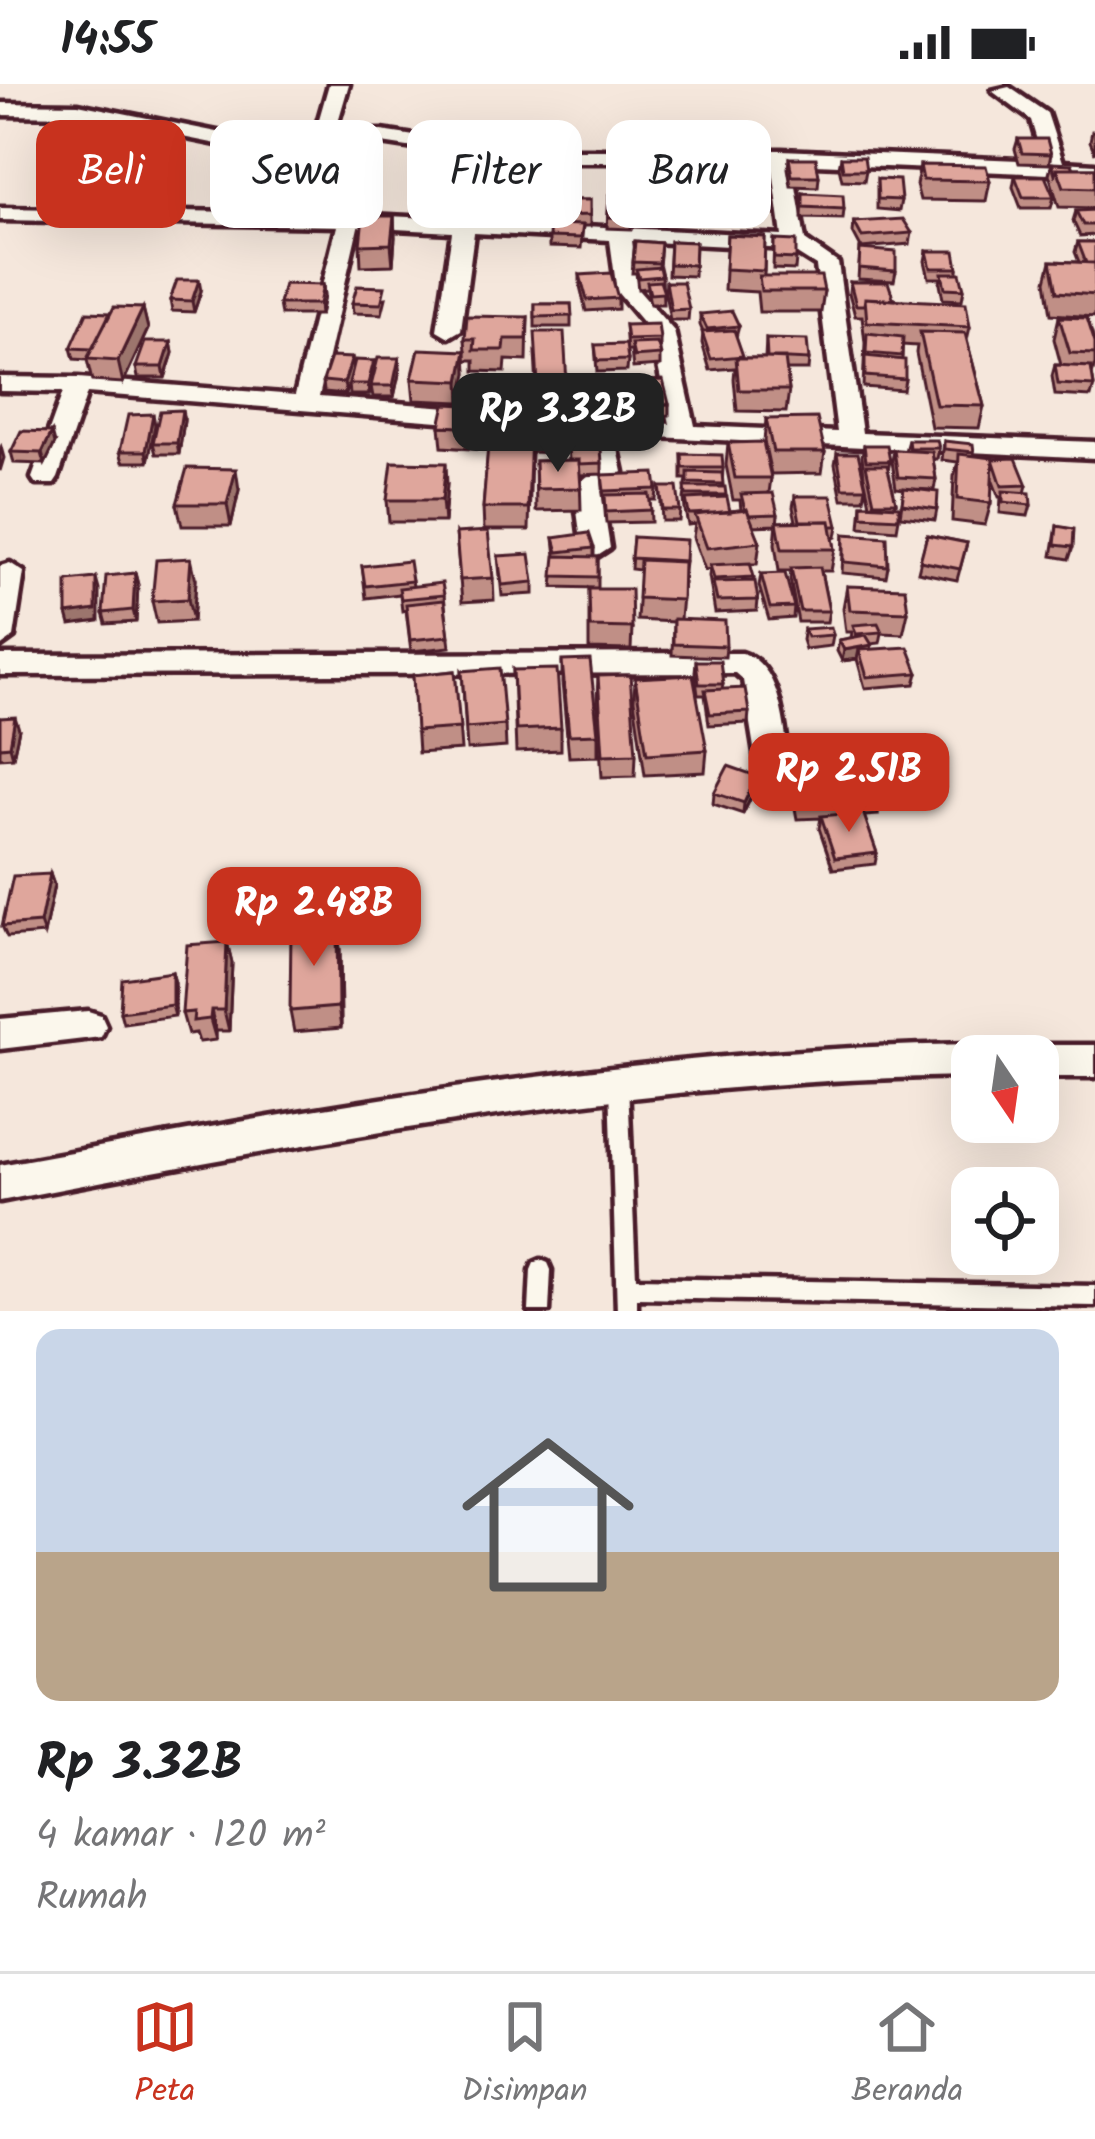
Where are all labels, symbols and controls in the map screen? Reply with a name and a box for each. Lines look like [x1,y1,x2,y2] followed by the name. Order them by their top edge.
[60,6,155,78] text: 14:55
[36,120,186,228] chip: Beli
[210,120,383,228] chip: Sewa
[407,120,582,228] chip: Filter
[606,120,771,228] chip: Baru
[434,373,682,475] pin: Rp 3.32B
[479,381,637,443] text: Rp 3.32B
[725,733,973,835] pin: Rp 2.51B
[775,741,923,803] text: Rp 2.51B
[190,867,438,969] pin: Rp 2.48B
[234,875,394,937] text: Rp 2.48B
[951,1035,1059,1143] north arrow
[951,1035,1059,1275] map controls
[951,1167,1059,1275] button: locate
[440,1407,656,1623] icon: home
[36,1725,243,1806] text: Rp 3.32B
[36,1806,326,1868] text: 4 kamar · 120 m²
[36,1868,148,1930] text: Rumah
[132,1994,198,2119] tab: Peta
[462,1994,588,2119] tab: Disimpan
[851,1994,963,2119] tab: Beranda

